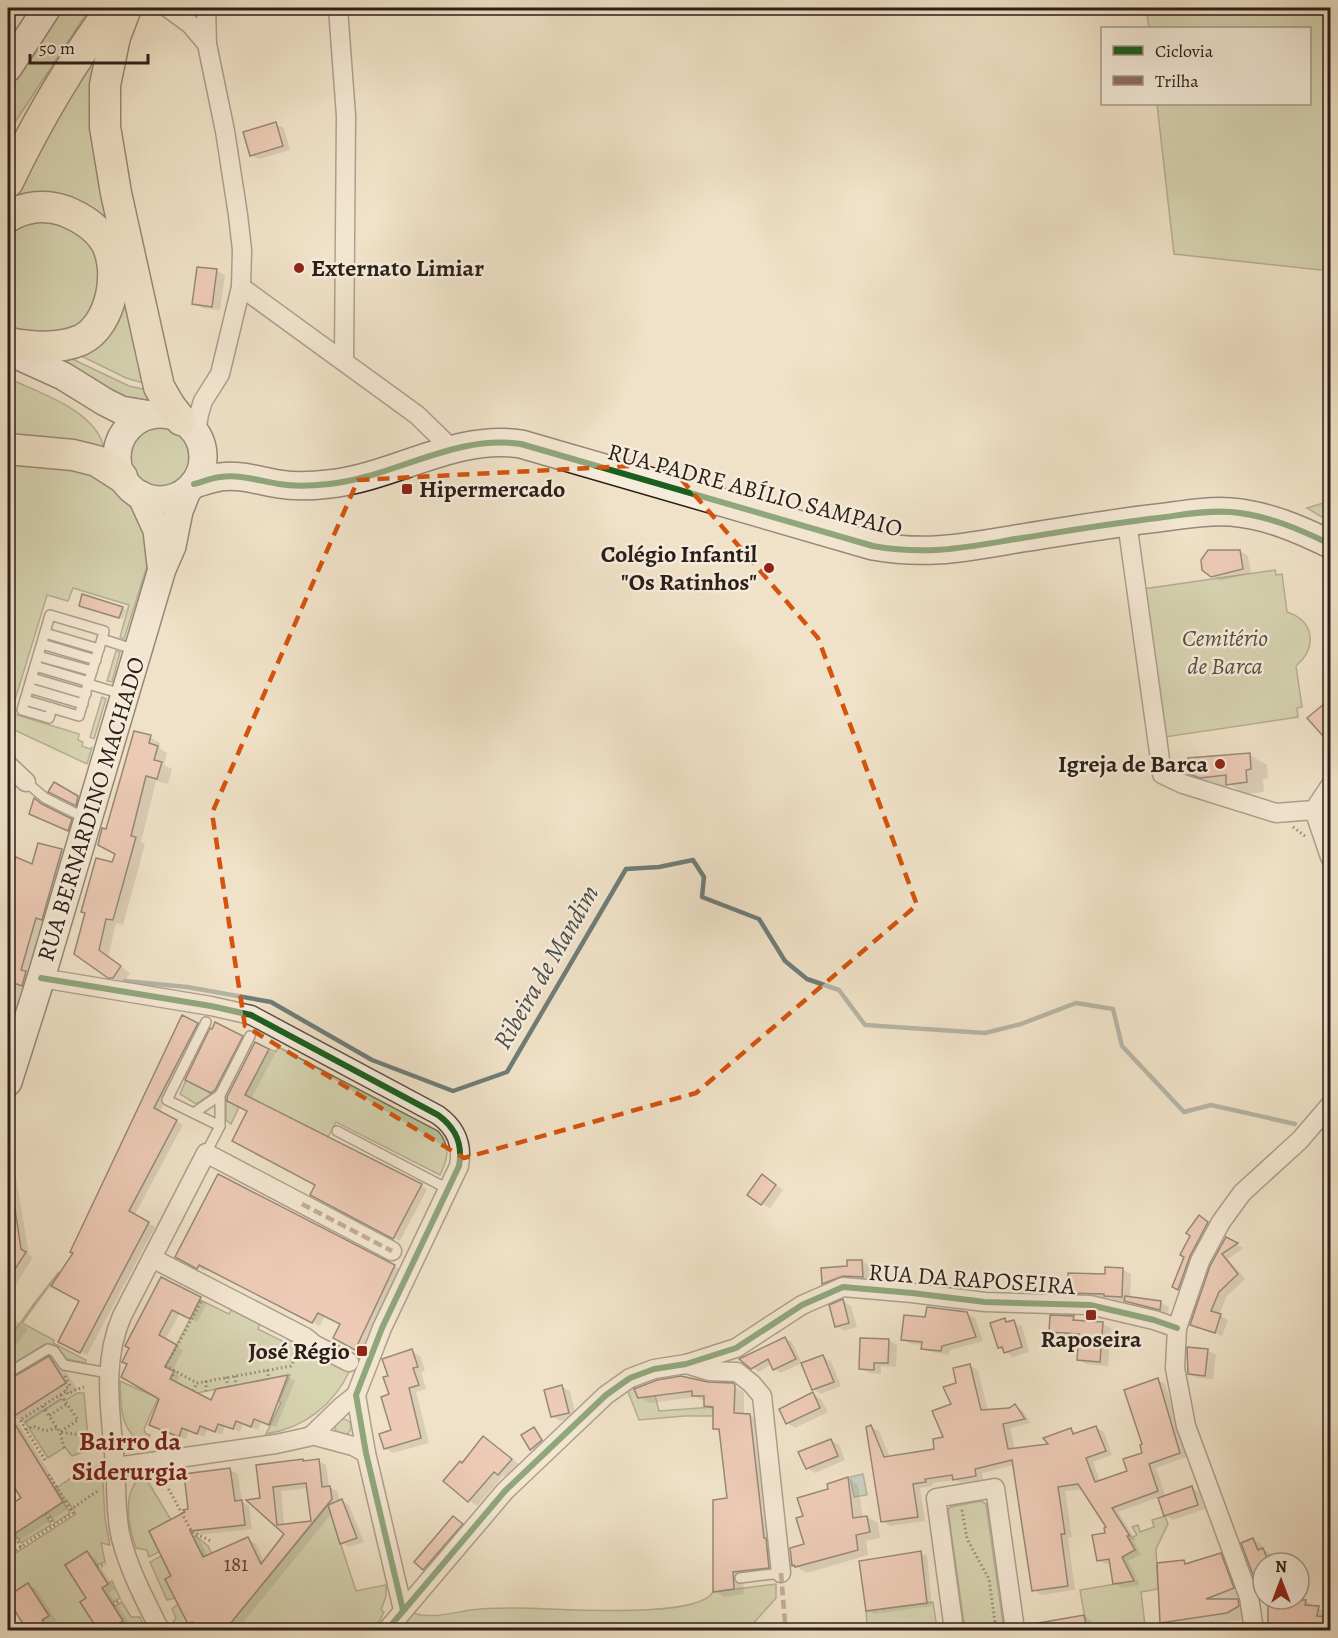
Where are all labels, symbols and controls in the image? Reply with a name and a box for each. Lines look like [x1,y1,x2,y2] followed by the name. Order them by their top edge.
[30,27,148,65] scale bar
[1101,27,1311,105] legend
[39,36,75,60] text: 50 m
[1155,39,1214,63] text: Ciclovia
[1155,69,1199,93] text: Trilha
[311,252,484,284] place label: Externato Limiar
[292,261,306,275] marker: Externato Limiar
[604,435,906,545] street label: RUA PADRE ABÍLIO SAMPAIO
[419,473,565,505] place label: Hipermercado
[400,482,414,496] marker: Hipermercado
[601,538,758,598] place label: Colégio Infantil "Os Ratinhos"
[762,561,776,575] marker: Colégio Infantil "Os Ratinhos"
[1182,622,1268,682] park label: Cemitério de Barca
[29,653,153,965] street label: RUA BERNARDINO MACHADO
[1058,748,1208,780] place label: Igreja de Barca
[1213,757,1227,771] marker: Igreja de Barca
[485,878,607,1056] water label: Ribeira de Mandim
[868,1256,1077,1302] street label: RUA DA RAPOSEIRA
[1084,1308,1098,1322] marker: Raposeira
[1040,1323,1142,1355] place label: Raposeira
[248,1335,350,1367] place label: José Régio
[355,1344,369,1358] marker: José Régio
[72,1424,189,1489] district label: Bairro da Siderurgia
[224,1550,248,1578] house number: 181
[1251,1551,1311,1611] north arrow
[1275,1556,1287,1578] text: N

